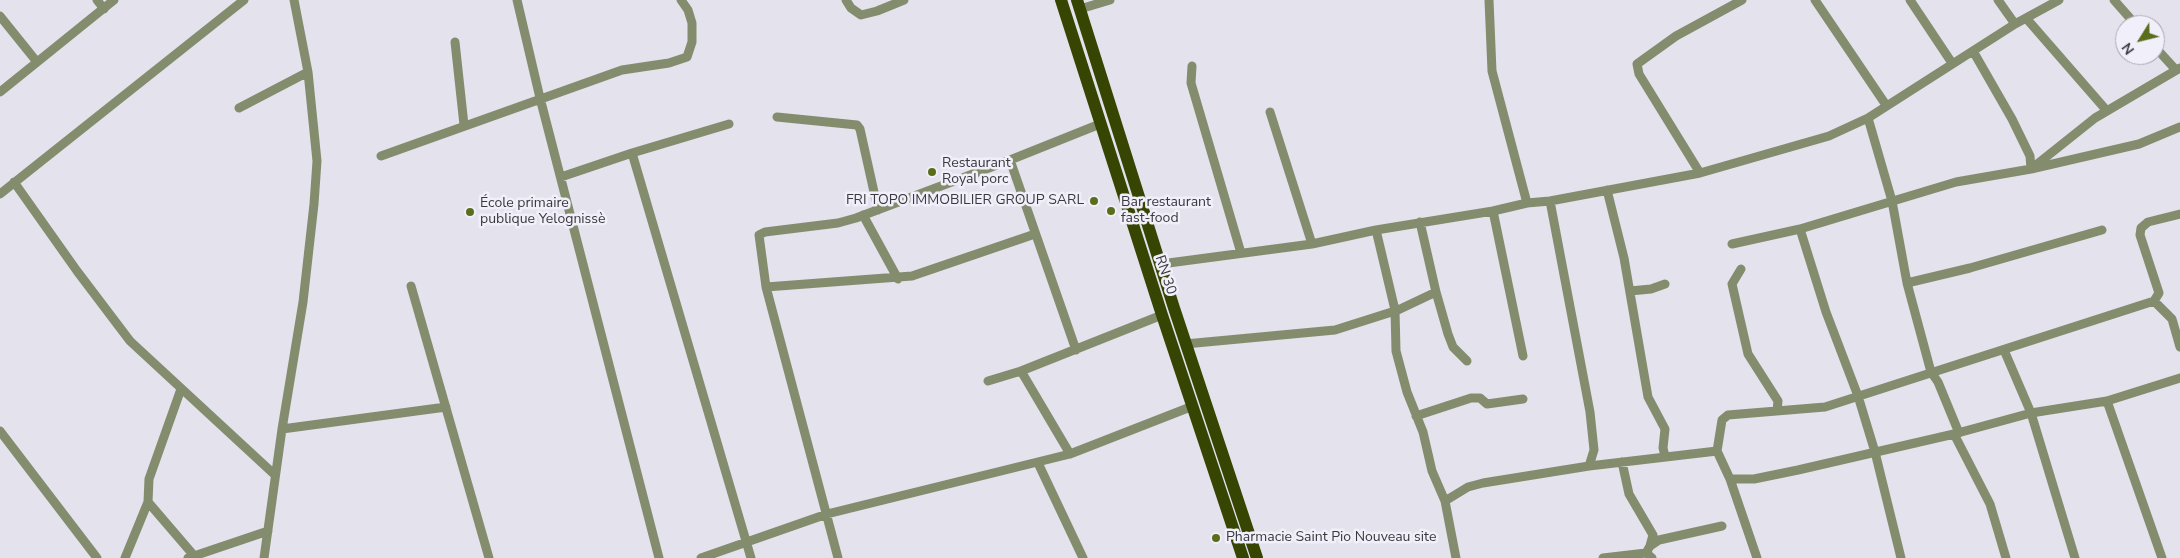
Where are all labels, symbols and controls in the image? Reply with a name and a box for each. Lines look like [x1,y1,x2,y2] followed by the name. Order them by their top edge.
[2115,15,2165,65] north arrow
[2118,39,2139,58] text: N
[942,156,1011,188] place label: Restaurant Royal porc
[926,166,938,178] marker: Restaurant Royal porc
[846,193,1084,209] place label: FRI TOPO IMMOBILIER GROUP SARL
[1088,195,1100,207] marker: FRI TOPO IMMOBILIER GROUP SARL
[1121,195,1211,228] place label: Bar restaurant fast-food
[480,196,605,228] place label: École primaire publique Yelognissè
[1105,205,1117,217] marker: Bar restaurant fast-food
[464,206,476,218] marker: École primaire publique Yelognissè
[1151,253,1179,297] street label: RN 30
[1226,530,1436,546] place label: Pharmacie Saint Pio Nouveau site
[1210,532,1222,544] marker: Pharmacie Saint Pio Nouveau site

